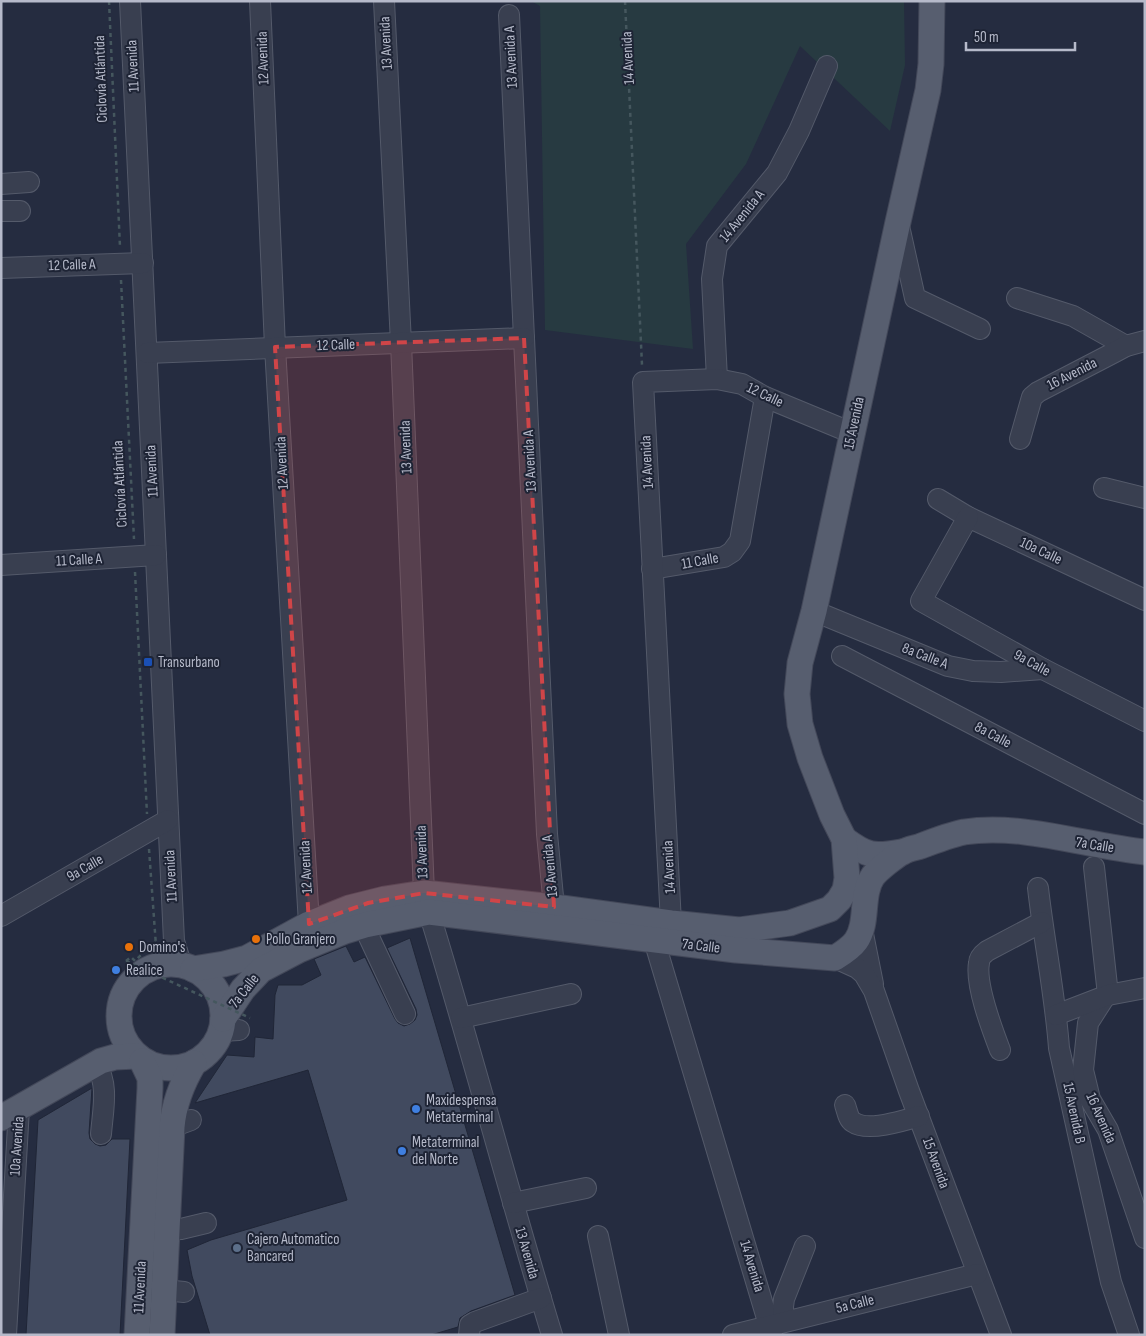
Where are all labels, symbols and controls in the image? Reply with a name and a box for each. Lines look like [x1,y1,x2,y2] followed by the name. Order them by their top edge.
[375,16,397,70] street label: 13 Avenida
[966,20,1075,52] scale bar
[500,25,522,88] street label: 13 Avenida A
[974,28,999,47] text: 50 m
[253,31,273,85] street label: 12 Avenida
[617,31,639,85] street label: 14 Avenida
[90,35,112,123] street label: Ciclovía Atlántida
[122,39,144,93] street label: 11 Avenida
[715,186,769,246] street label: 14 Avenida A
[48,255,96,275] street label: 12 Calle A
[316,335,356,355] street label: 12 Calle
[1044,353,1100,395] street label: 16 Avenida
[744,378,786,412] street label: 12 Calle
[839,395,869,451] street label: 15 Avenida
[396,420,416,474] street label: 13 Avenida
[519,429,541,492] street label: 13 Avenida A
[636,435,658,489] street label: 14 Avenida
[271,436,293,490] street label: 12 Avenida
[108,440,132,528] street label: Ciclovía Atlántida
[141,444,163,498] street label: 11 Avenida
[1017,533,1065,569] street label: 10a Calle
[680,548,720,574] street label: 11 Calle
[55,549,103,571] street label: 11 Calle A
[899,639,951,674] street label: 8a Calle A
[1010,645,1054,681] street label: 9a Calle
[158,653,220,672] place label: Transurbano
[142,656,154,668] marker: Transurbano
[971,717,1015,753] street label: 8a Calle
[412,825,432,879] street label: 13 Avenida
[1075,833,1115,857] street label: 7a Calle
[538,834,562,898] street label: 13 Avenida A
[295,840,317,894] street label: 12 Avenida
[658,840,680,894] street label: 14 Avenida
[160,849,182,903] street label: 11 Avenida
[63,850,107,886] street label: 9a Calle
[266,930,336,949] place label: Pollo Granjero
[250,933,262,945] marker: Pollo Granjero
[681,934,721,958] street label: 7a Calle
[139,938,185,957] place label: Domino's
[123,941,135,953] marker: Domino's
[126,961,162,980] place label: Realice
[110,964,122,976] marker: Realice
[225,970,263,1012] street label: 7a Calle
[1058,1081,1090,1146] street label: 15 Avenida B
[1081,1090,1121,1146] street label: 16 Avenida
[426,1091,497,1127] place label: Maxidespensa Metaterminal
[410,1103,422,1115] marker: Maxidespensa Metaterminal
[5,1116,29,1176] street label: 10a Avenida
[412,1133,479,1169] place label: Metaterminal del Norte
[918,1135,954,1191] street label: 15 Avenida
[396,1145,408,1157] marker: Metaterminal del Norte
[511,1225,544,1281] street label: 13 Avenida
[247,1230,340,1266] place label: Cajero Automatico Bancared
[735,1238,769,1294] street label: 14 Avenida
[231,1242,243,1254] marker: Cajero Automatico Bancared
[129,1260,151,1314] street label: 11 Avenida
[834,1290,876,1318] street label: 5a Calle

